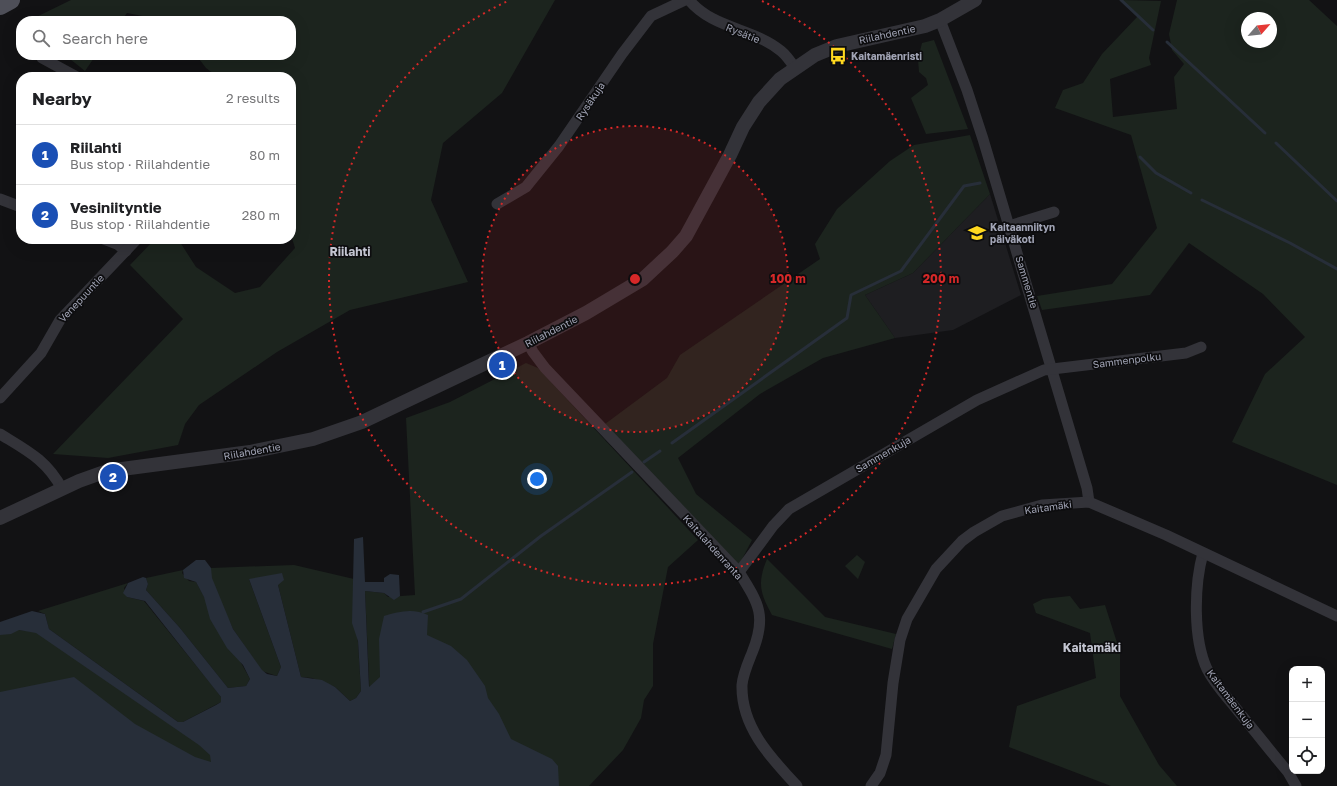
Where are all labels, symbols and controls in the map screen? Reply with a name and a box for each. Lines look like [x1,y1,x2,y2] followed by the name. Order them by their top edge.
[1241,12,1277,48] north arrow
[16,16,296,60] search box
[724,21,762,45] street label: Rysätie
[858,22,917,46] street label: Riilahdentie
[30,27,52,49] icon: search
[62,29,148,47] text: Search here
[828,46,848,66] bus stop icon: Kaitamäenristi
[851,50,922,62] place label: Kaitamäenristi
[573,80,607,122] street label: Rysäkuja
[32,88,92,109] text: Nearby
[226,90,280,106] text: 2 results
[70,138,122,156] text: Riilahti
[42,147,48,163] text: 1
[249,147,280,163] text: 80 m
[70,156,210,172] text: Bus stop · Riilahdentie
[70,198,162,216] text: Vesiniityntie
[41,207,49,223] text: 2
[242,207,280,223] text: 280 m
[70,216,210,232] text: Bus stop · Riilahdentie
[990,221,1055,245] place label: Kaitaanniityn päiväkoti
[967,223,987,243] school or university icon: Kaitaanniityn päiväkoti
[329,244,371,259] district label: Riilahti
[1013,254,1041,310] street label: Sammentie
[770,271,806,286] text: 100 m
[923,271,959,286] text: 200 m
[56,272,106,324] street label: Venepuuntie
[628,272,642,286] centre of rings
[523,312,580,349] street label: Riilahdentie
[489,350,515,380] pin: 1
[1092,350,1162,370] street label: Sammenpolku
[853,433,913,475] street label: Sammenkuja
[223,440,282,462] street label: Riilahdentie
[100,462,126,492] pin: 2
[527,469,547,489] your location
[1024,498,1072,516] street label: Kaitamäki
[681,512,745,582] street label: Kaitalahdenranta
[1063,640,1121,655] district label: Kaitamäki
[1289,666,1325,774] map controls
[1289,666,1325,702] button: +
[1205,667,1257,731] street label: Kaitamäenkuja
[1289,702,1325,738] button: −
[1289,738,1325,774] button: locate

